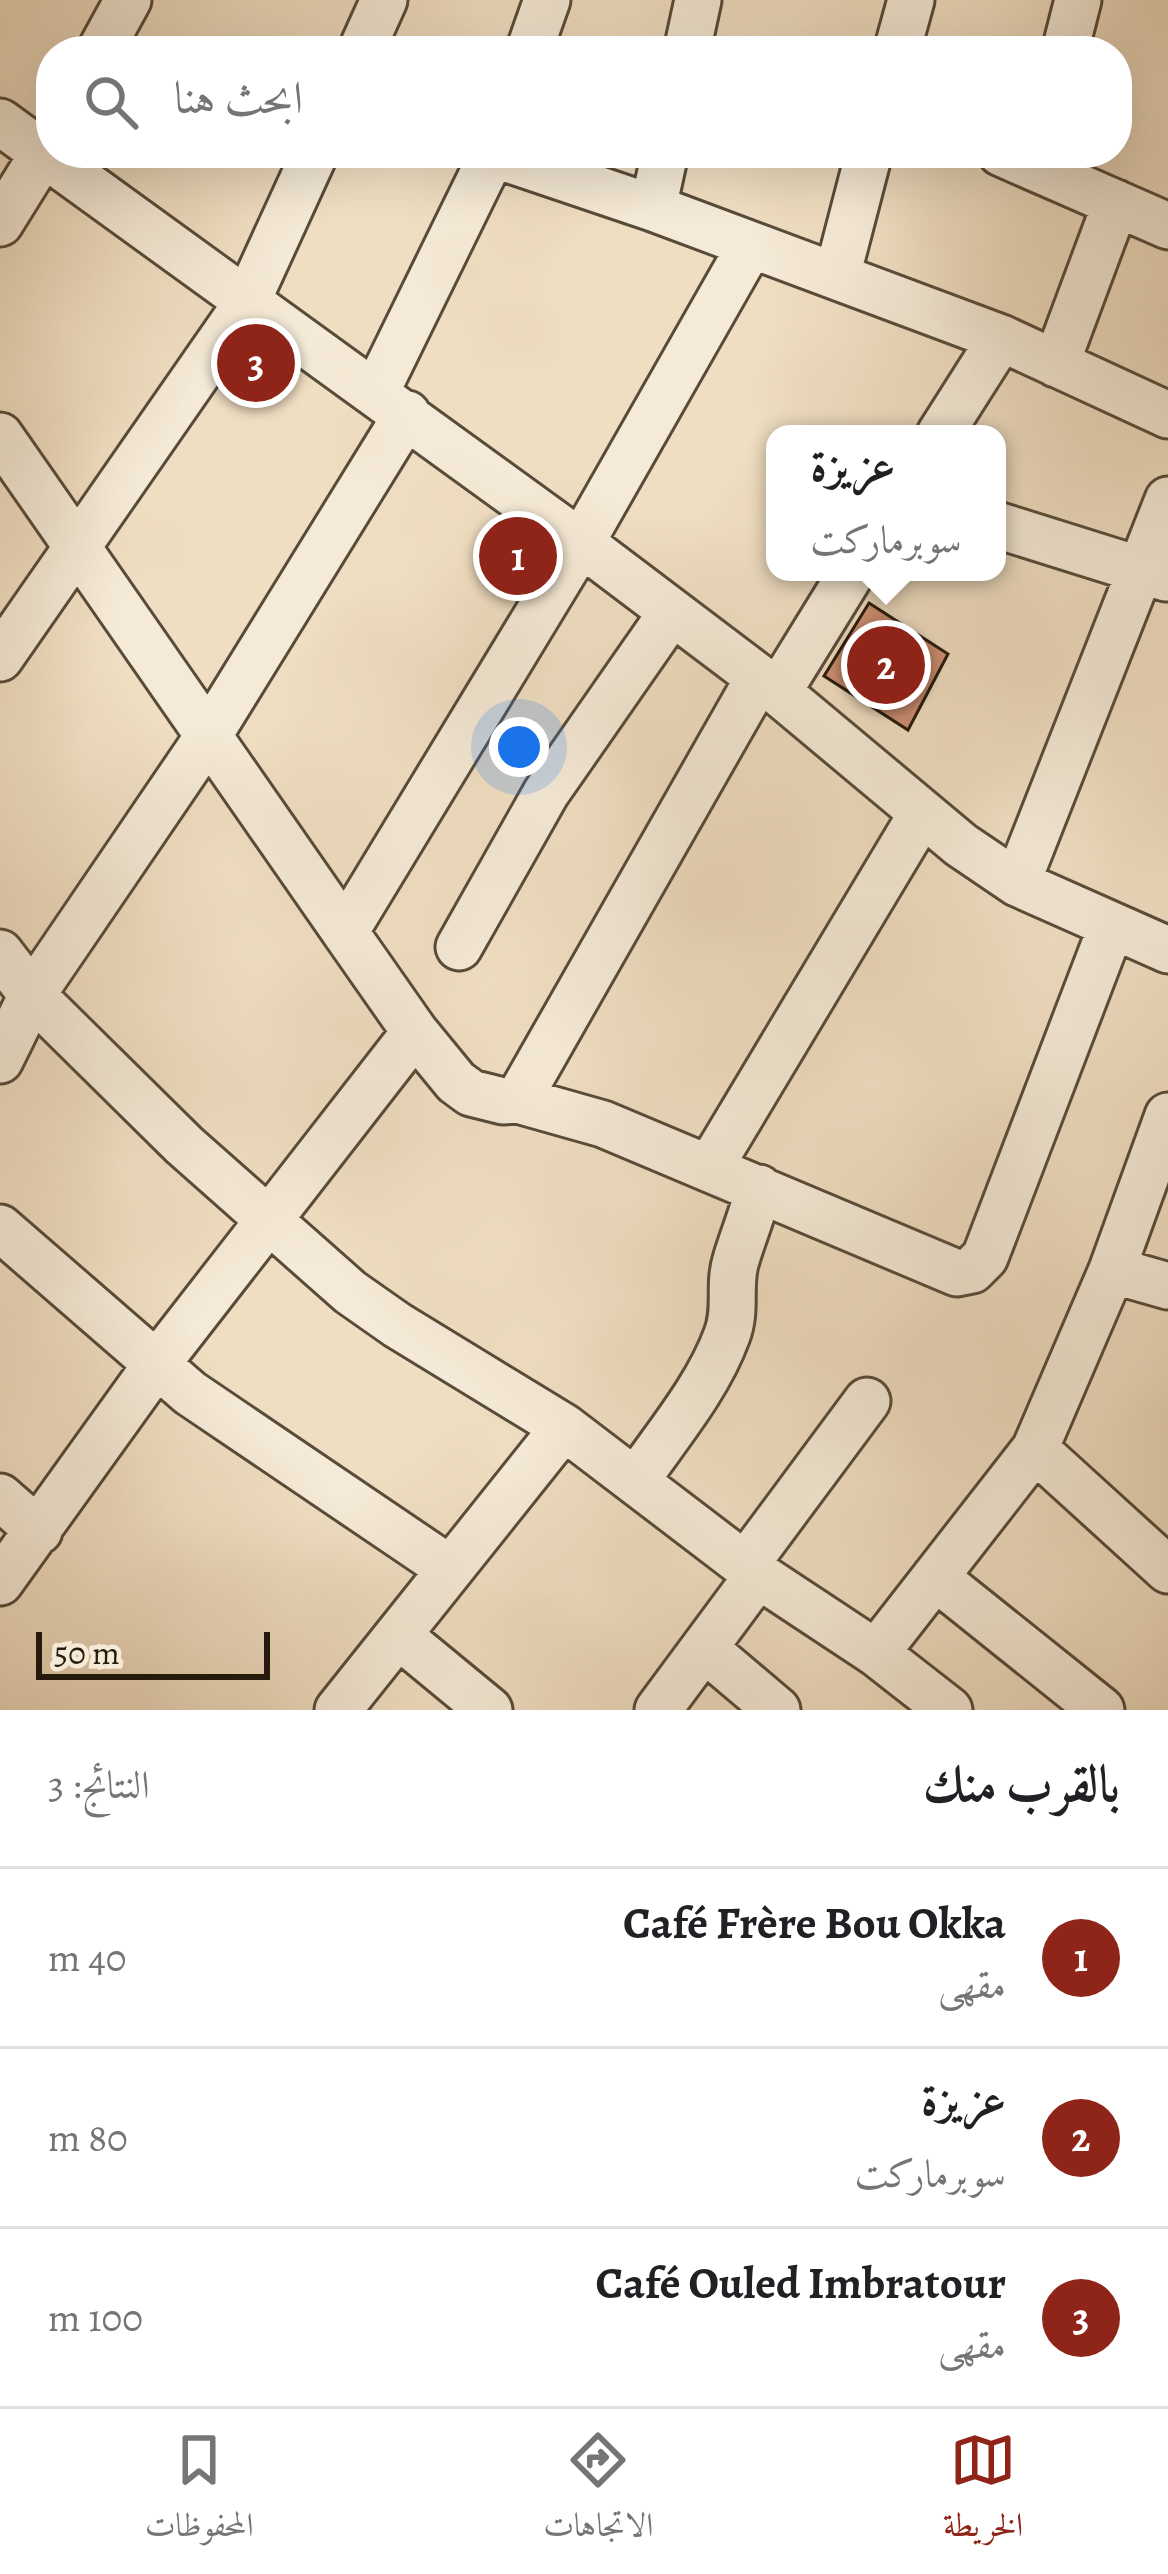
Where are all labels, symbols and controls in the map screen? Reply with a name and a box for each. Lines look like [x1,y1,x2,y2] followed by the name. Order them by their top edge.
[36,36,1132,168] search box
[174,67,303,129] text: ابحث هنا
[78,69,144,135] icon: search
[217,318,295,408] pin: 3
[766,425,1006,581] popup
[810,434,895,496] text: عزيزة
[479,511,557,601] pin: 1
[810,513,962,566] text: سوبرماركت
[847,620,925,710] pin: 2
[489,717,549,777] your location
[36,1626,270,1679] scale bar
[54,1630,120,1675] text: 50 m
[923,1749,1120,1819] text: بالقرب منك
[48,1758,150,1811] text: النتائج: 3
[623,1892,1006,1954] text: Café Frère Bou Okka
[48,1931,127,1984] text: 40 m
[1074,1931,1088,1984] text: 1
[938,1958,1006,2011] text: مقهى
[921,2068,1006,2130] text: عزيزة
[48,2111,128,2164] text: 80 m
[1072,2111,1090,2164] text: 2
[855,2147,1006,2200] text: سوبرماركت
[595,2252,1006,2314] text: Café Ouled Imbratour
[48,2291,143,2344] text: 100 m
[1073,2291,1089,2344] text: 3
[938,2318,1006,2371] text: مقهى
[145,2427,254,2557] tab: المحفوظات
[543,2427,653,2557] tab: الاتجاهات
[943,2427,1023,2557] tab: الخريطة

